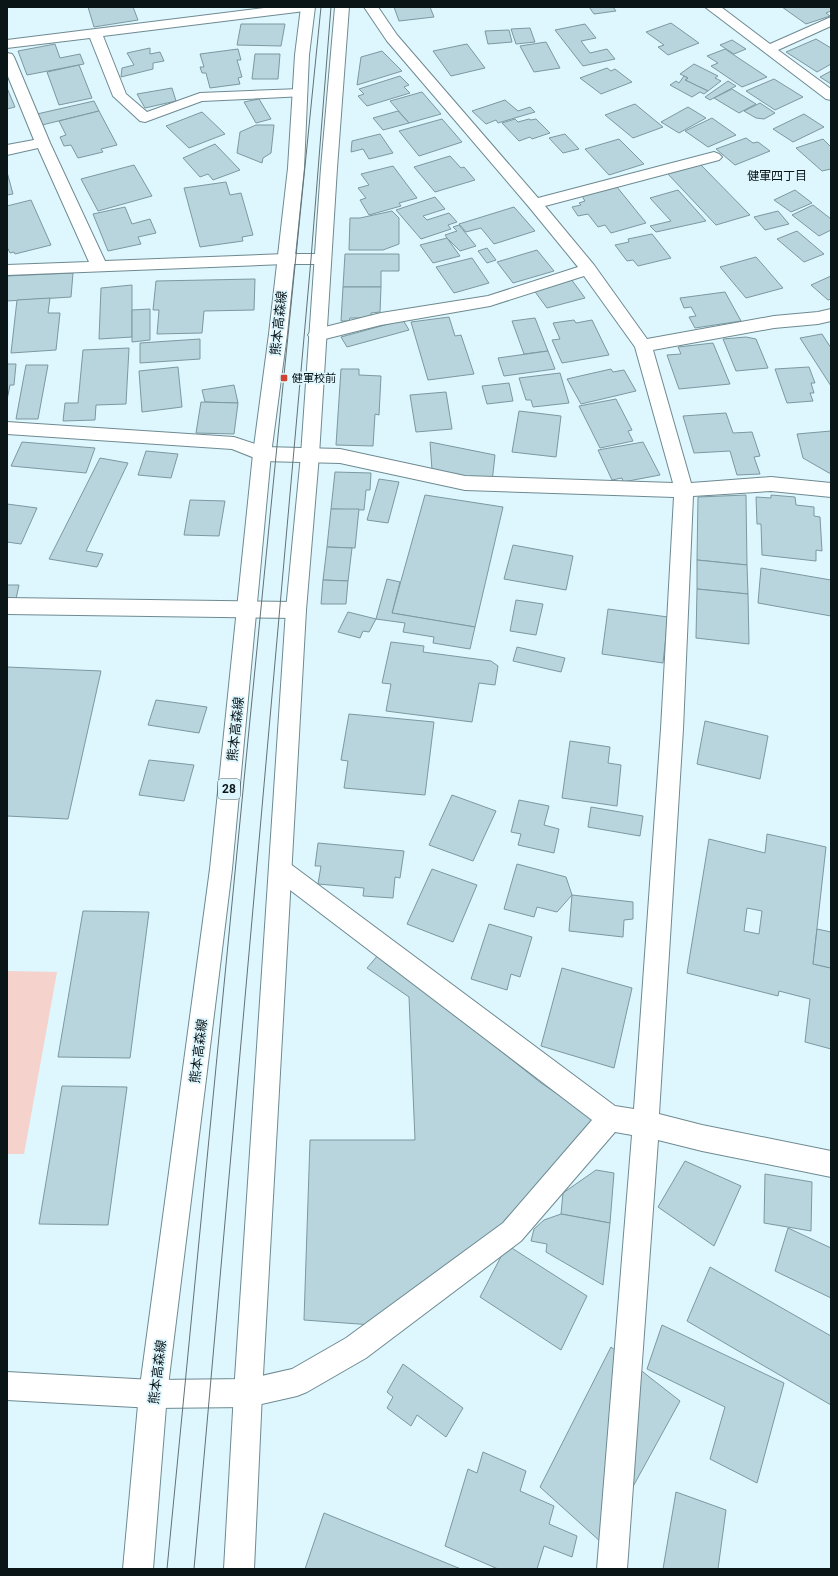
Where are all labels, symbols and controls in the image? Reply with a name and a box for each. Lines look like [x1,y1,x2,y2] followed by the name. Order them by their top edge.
[747,169,807,183] district label: 健軍四丁目
[268,290,289,356] street label: 熊本高森線
[292,372,336,385] place label: 健軍校前
[279,373,289,383] marker: 健軍校前
[225,696,246,762] street label: 熊本高森線
[218,779,240,799] road number: 28
[187,1018,210,1084] street label: 熊本高森線
[146,1339,169,1405] street label: 熊本高森線

